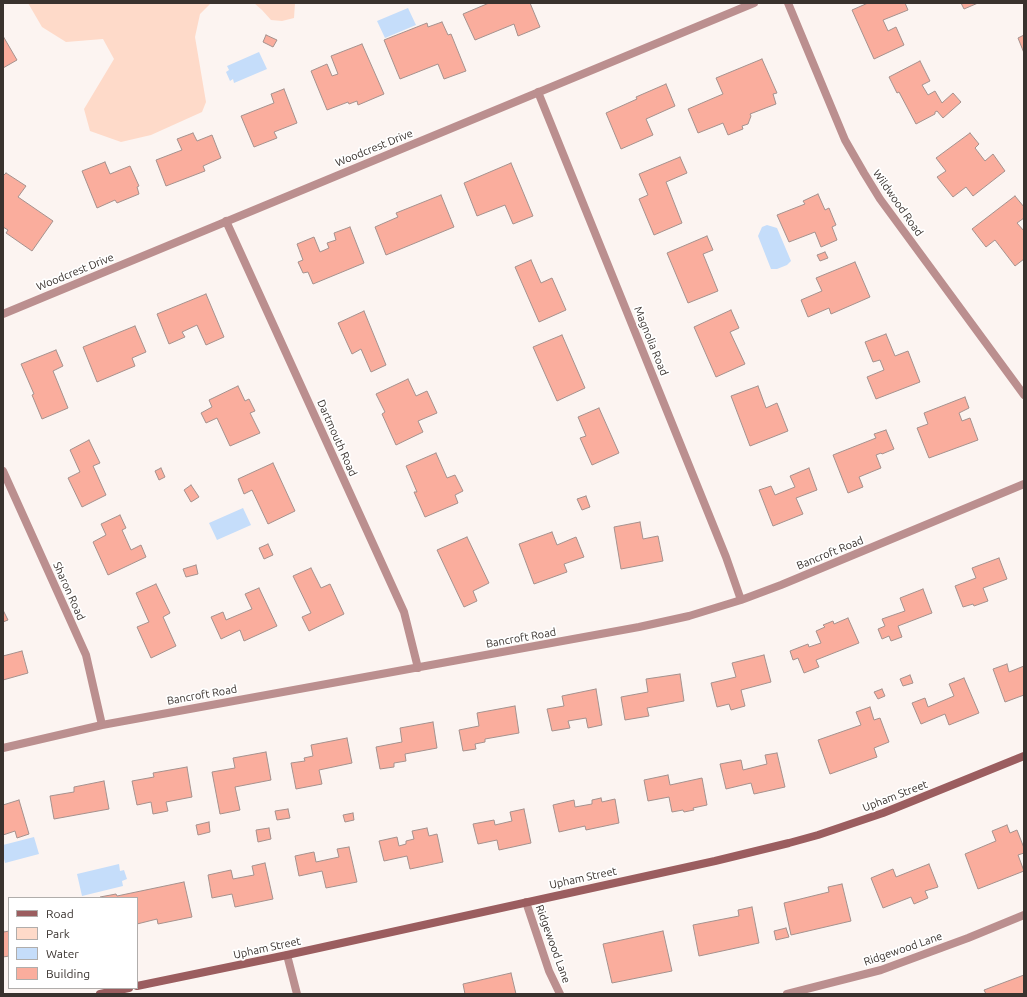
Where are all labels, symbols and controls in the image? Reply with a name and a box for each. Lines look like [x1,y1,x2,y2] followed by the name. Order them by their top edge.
[333,126,415,170] street label: Woodcrest Drive
[870,167,926,239] street label: Wildwood Road
[34,250,116,294] street label: Woodcrest Drive
[631,305,671,377] street label: Magnolia Road
[314,398,360,478] street label: Dartmouth Road
[795,534,865,572] street label: Bancroft Road
[50,560,88,622] street label: Sharon Road
[485,625,557,651] street label: Bancroft Road
[166,682,238,708] street label: Bancroft Road
[861,778,929,814] street label: Upham Street
[548,864,618,892] street label: Upham Street
[8,897,138,989] legend
[533,903,573,985] street label: Ridgewood Lane
[46,907,74,920] text: Road
[46,927,70,940] text: Park
[862,929,944,969] street label: Ridgewood Lane
[232,934,302,962] street label: Upham Street
[46,947,79,960] text: Water
[46,967,90,980] text: Building

